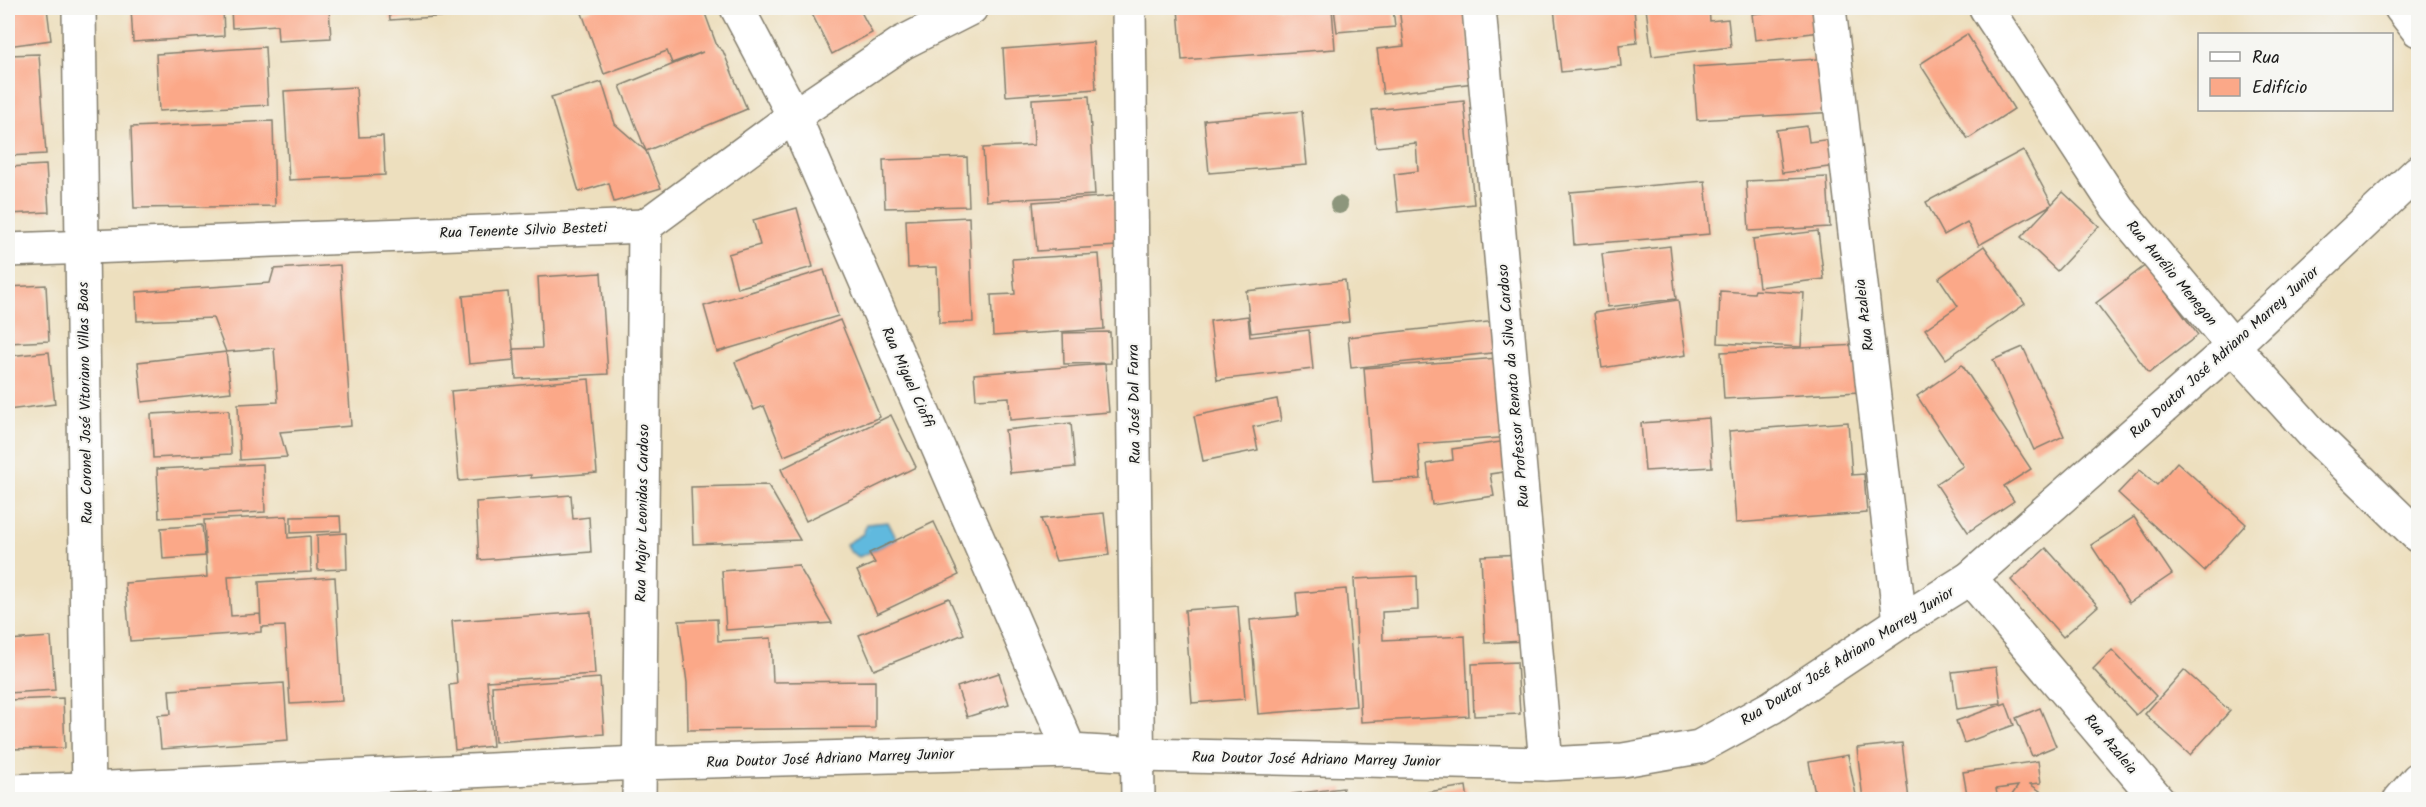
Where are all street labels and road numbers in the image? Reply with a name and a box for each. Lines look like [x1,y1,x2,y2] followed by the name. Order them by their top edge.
[2120,215,2223,332] street label: Rua Aurélio Menegon
[439,216,609,246] street label: Rua Tenente Silvio Besteti
[2124,260,2326,445] street label: Rua Doutor José Adriano Marrey Junior
[1491,263,1537,509] street label: Rua Professor Renato da Silva Cardoso
[1849,277,1881,352] street label: Rua Azaleia
[72,281,100,524] street label: Rua Coronel José Vitoriano Villas Boas
[874,323,940,432] street label: Rua Miguel Cioffi
[1122,344,1148,464] street label: Rua José Dal Farra
[629,424,657,602] street label: Rua Major Leonidas Cardoso
[1736,580,1960,733] street label: Rua Doutor José Adriano Marrey Junior
[2078,709,2143,780] street label: Rua Azaleia
[706,743,956,775] street label: Rua Doutor José Adriano Marrey Junior
[1192,746,1441,774] street label: Rua Doutor José Adriano Marrey Junior

